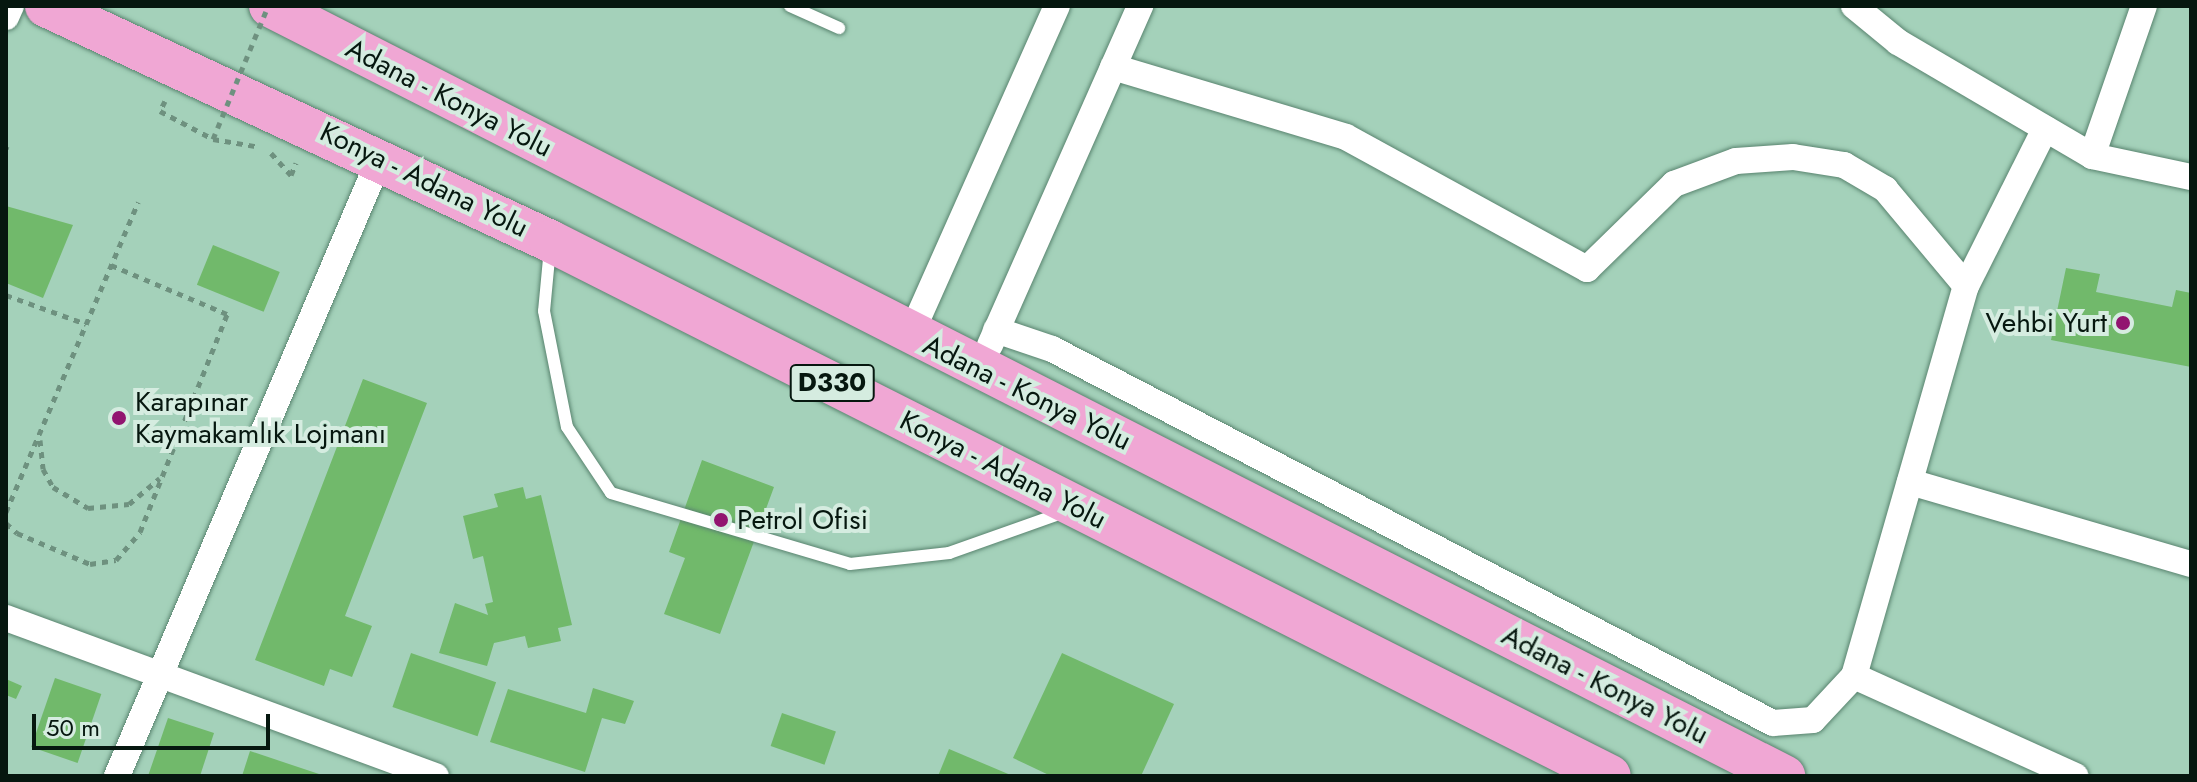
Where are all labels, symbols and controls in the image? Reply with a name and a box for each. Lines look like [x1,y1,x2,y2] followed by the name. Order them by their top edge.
[340,31,558,165] street label: Adana - Konya Yolu
[315,115,533,245] street label: Konya - Adana Yolu
[1986,306,2107,340] place label: Vehbi Yurt
[2114,314,2132,332] marker: Vehbi Yurt
[918,328,1136,458] street label: Adana - Konya Yolu
[788,361,876,405] road number: D330
[135,385,386,451] place label: Karapınar Kaymakamlık Lojmanı
[894,403,1112,537] street label: Konya - Adana Yolu
[110,409,128,427] marker: Karapınar Kaymakamlık Lojmanı
[737,503,868,537] place label: Petrol Ofisi
[712,511,730,529] marker: Petrol Ofisi
[1496,618,1714,752] street label: Adana - Konya Yolu
[36,698,274,748] scale bar
[46,710,100,745] text: 50 m

